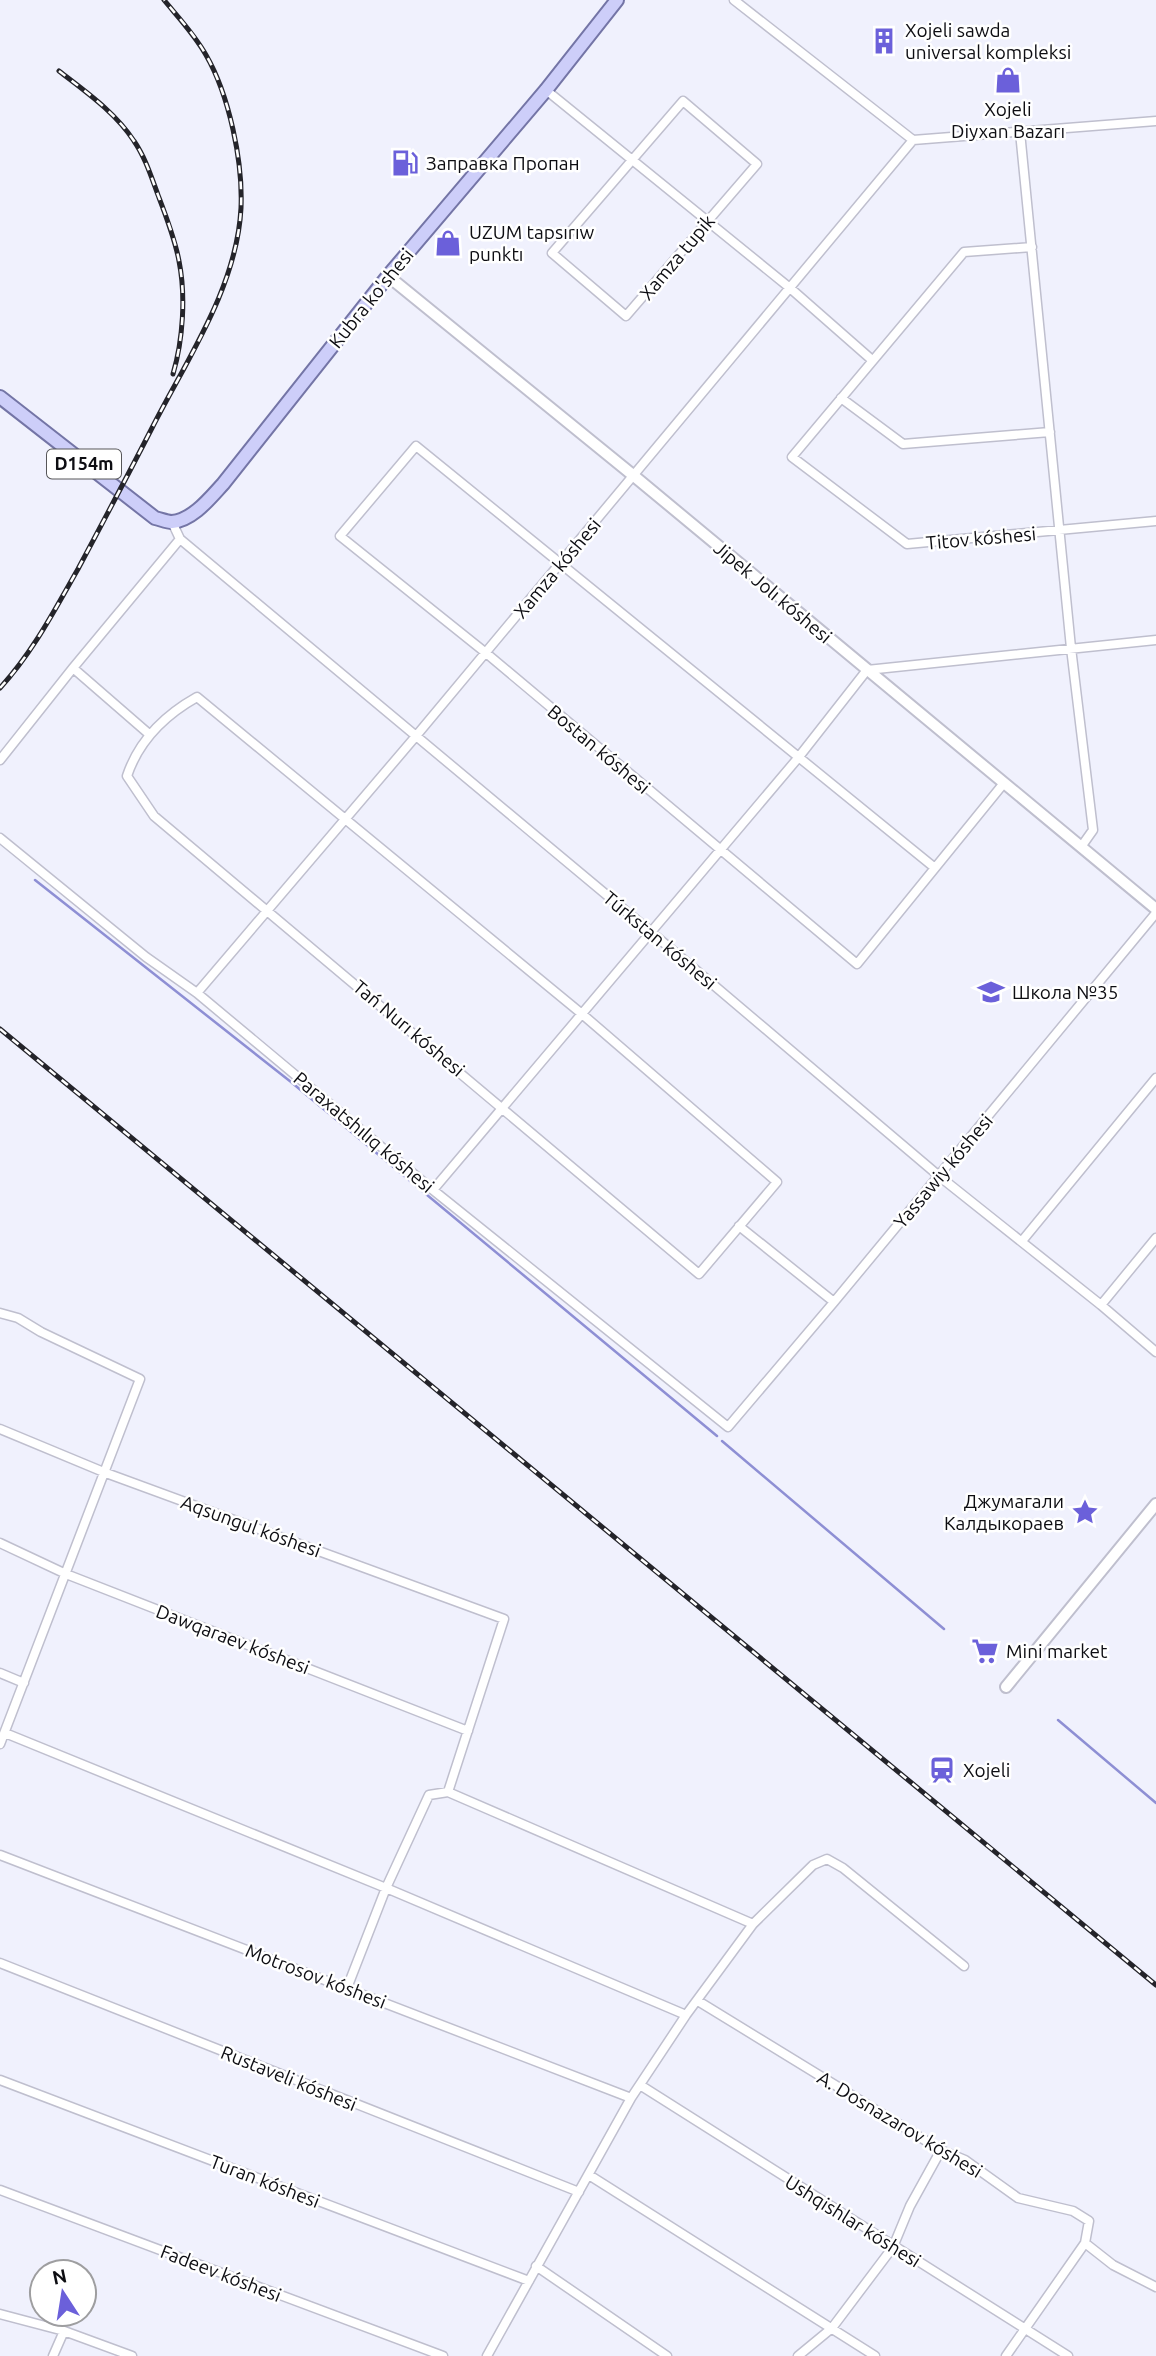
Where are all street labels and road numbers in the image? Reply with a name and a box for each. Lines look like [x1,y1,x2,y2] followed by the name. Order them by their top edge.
[635,210,719,304] street label: Xamza tupik
[324,244,418,352] street label: Kubra ko'shesi
[47,450,121,478] road number: D154m
[509,514,605,622] street label: Xamza kóshesi
[925,522,1037,554] street label: Titov kóshesi
[710,536,836,648] street label: Jipek Jolı kóshesi
[543,700,655,798] street label: Bostan kóshesi
[599,886,721,994] street label: Túrkstan kóshesi
[349,975,469,1081] street label: Tań Nurı kóshesi
[289,1067,439,1197] street label: Paraxatshılıq kóshesi
[889,1110,997,1232] street label: Yassawiy kóshesi
[178,1490,324,1562] street label: Aqsungul kóshesi
[153,1600,313,1678] street label: Dawqaraev kóshesi
[242,1939,390,2013] street label: Motrosov kóshesi
[218,2041,360,2115] street label: Rustaveli kóshesi
[814,2066,986,2182] street label: A. Dosnazarov kóshesi
[207,2150,323,2212] street label: Turan kóshesi
[781,2170,925,2272] street label: Ushqishlar kóshesi
[158,2240,284,2306] street label: Fadeev kóshesi

